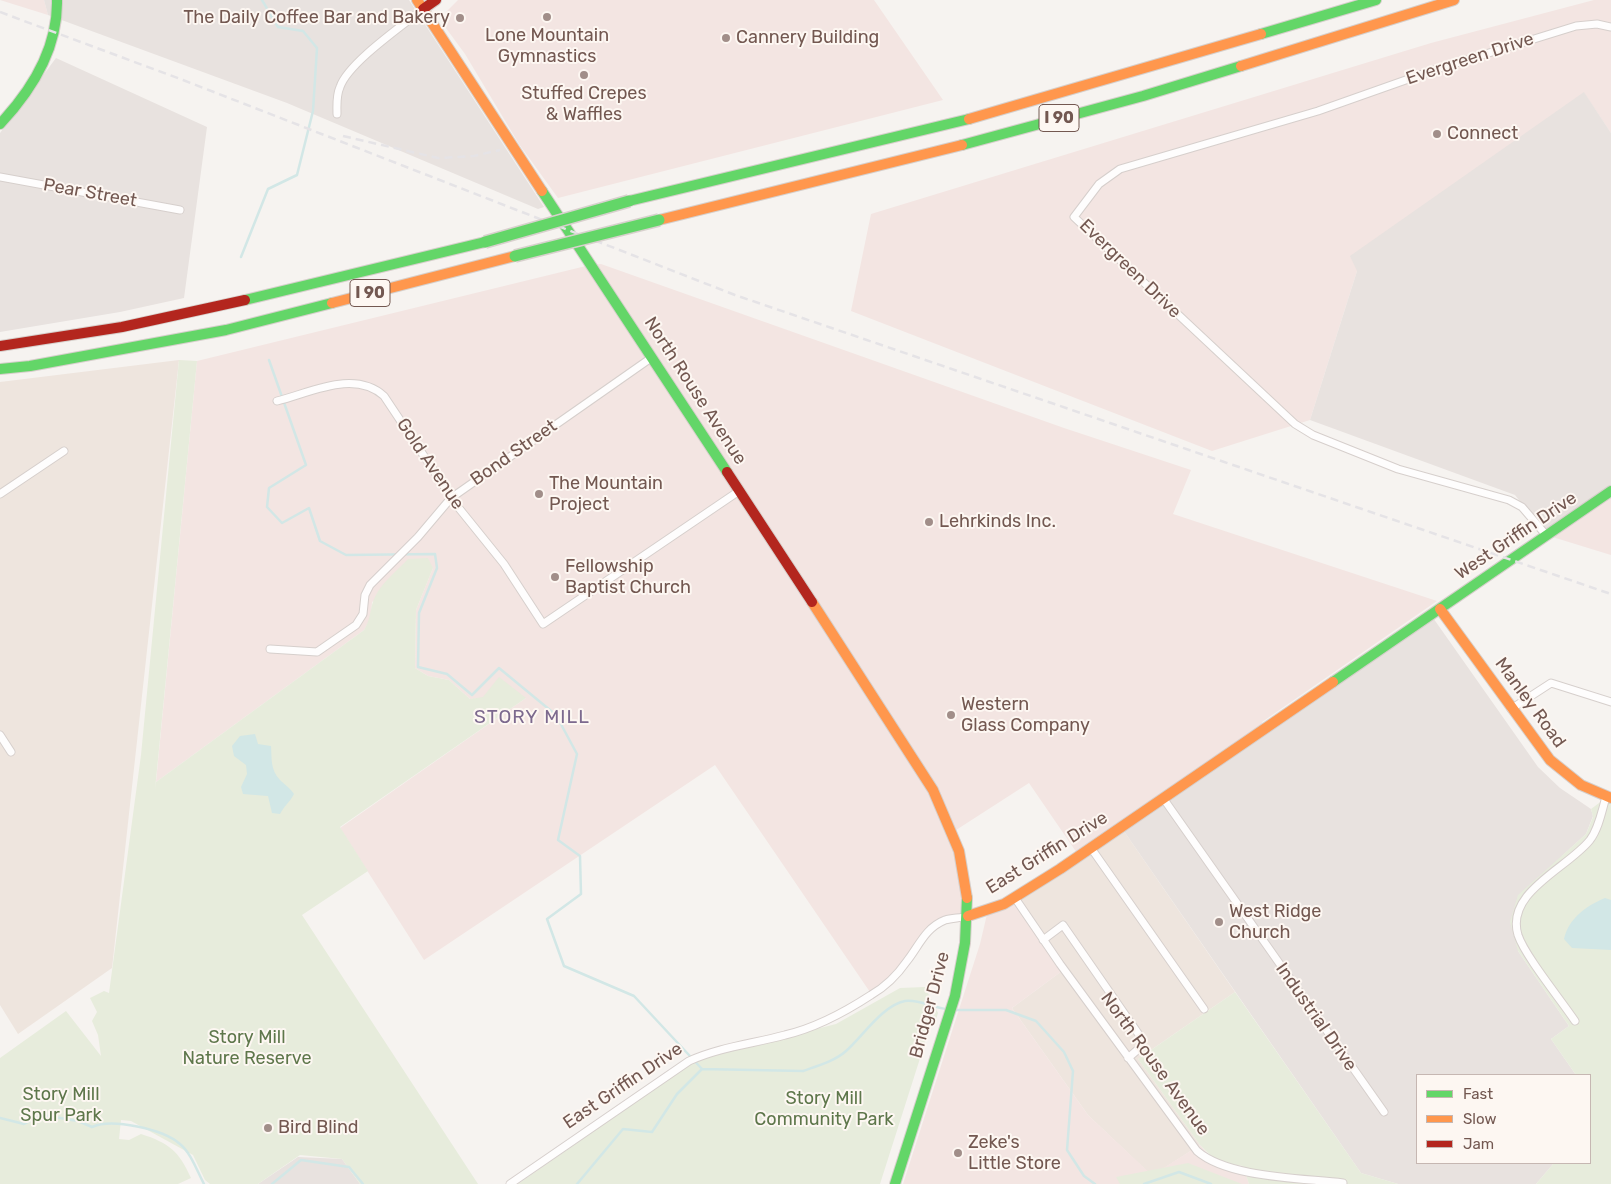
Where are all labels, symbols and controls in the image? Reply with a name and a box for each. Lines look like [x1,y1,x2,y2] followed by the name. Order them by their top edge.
[183,7,450,29] place label: The Daily Coffee Bar and Bakery
[541,11,553,23] marker: Lone Mountain Gymnastics
[454,12,466,24] marker: The Daily Coffee Bar and Bakery
[485,25,609,68] place label: Lone Mountain Gymnastics
[736,27,879,49] place label: Cannery Building
[1403,28,1537,90] street label: Evergreen Drive
[720,32,732,44] marker: Cannery Building
[578,69,590,81] marker: Stuffed Crepes & Waffles
[521,83,647,126] place label: Stuffed Crepes & Waffles
[1039,105,1079,132] road number: I 90
[1447,123,1518,145] place label: Connect
[1431,128,1443,140] marker: Connect
[41,174,139,212] street label: Pear Street
[1075,215,1185,323] street label: Evergreen Drive
[350,280,390,306] road number: I 90
[639,313,751,469] street label: North Rouse Avenue
[392,414,468,514] street label: Gold Avenue
[467,415,561,491] street label: Bond Street
[549,473,663,516] place label: The Mountain Project
[1451,487,1581,585] street label: West Griffin Drive
[533,488,545,500] marker: The Mountain Project
[939,511,1056,533] place label: Lehrkinds Inc.
[923,516,935,528] marker: Lehrkinds Inc.
[565,556,691,598] place label: Fellowship Baptist Church
[549,571,561,583] marker: Fellowship Baptist Church
[1490,654,1570,752] street label: Manley Road
[961,694,1090,736] place label: Western Glass Company
[473,707,591,729] district label: STORY MILL
[945,709,957,721] marker: Western Glass Company
[982,807,1112,899] street label: East Griffin Drive
[1229,901,1321,944] place label: West Ridge Church
[1213,916,1225,928] marker: West Ridge Church
[905,949,955,1061] street label: Bridger Drive
[1271,959,1361,1075] street label: Industrial Drive
[1096,988,1214,1140] street label: North Rouse Avenue
[183,1027,311,1070] park label: Story Mill Nature Reserve
[559,1038,687,1134] street label: East Griffin Drive
[1416,1074,1591,1164] legend
[20,1084,102,1126] park label: Story Mill Spur Park
[1463,1085,1493,1103] text: Fast
[754,1088,894,1130] park label: Story Mill Community Park
[1463,1110,1496,1128] text: Slow
[278,1117,359,1139] place label: Bird Blind
[262,1122,274,1134] marker: Bird Blind
[968,1132,1061,1174] place label: Zeke's Little Store
[1463,1135,1494,1153] text: Jam
[952,1147,964,1159] marker: Zeke's Little Store

